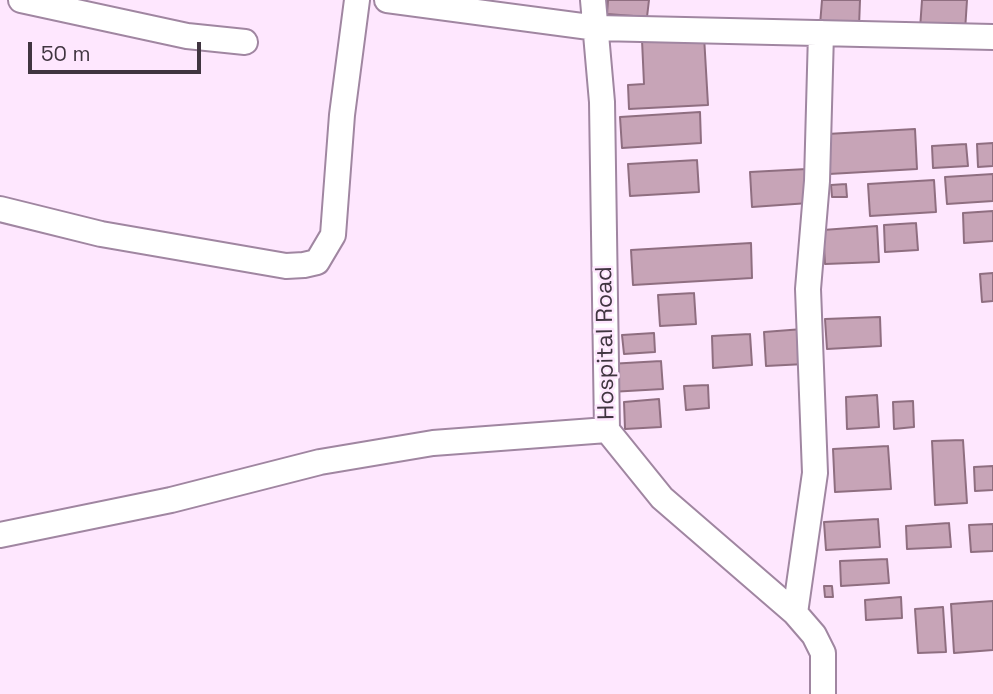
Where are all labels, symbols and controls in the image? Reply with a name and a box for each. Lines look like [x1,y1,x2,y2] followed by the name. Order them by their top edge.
[32,28,205,72] scale bar
[41,40,91,67] text: 50 m
[591,266,621,420] street label: Hospital Road

